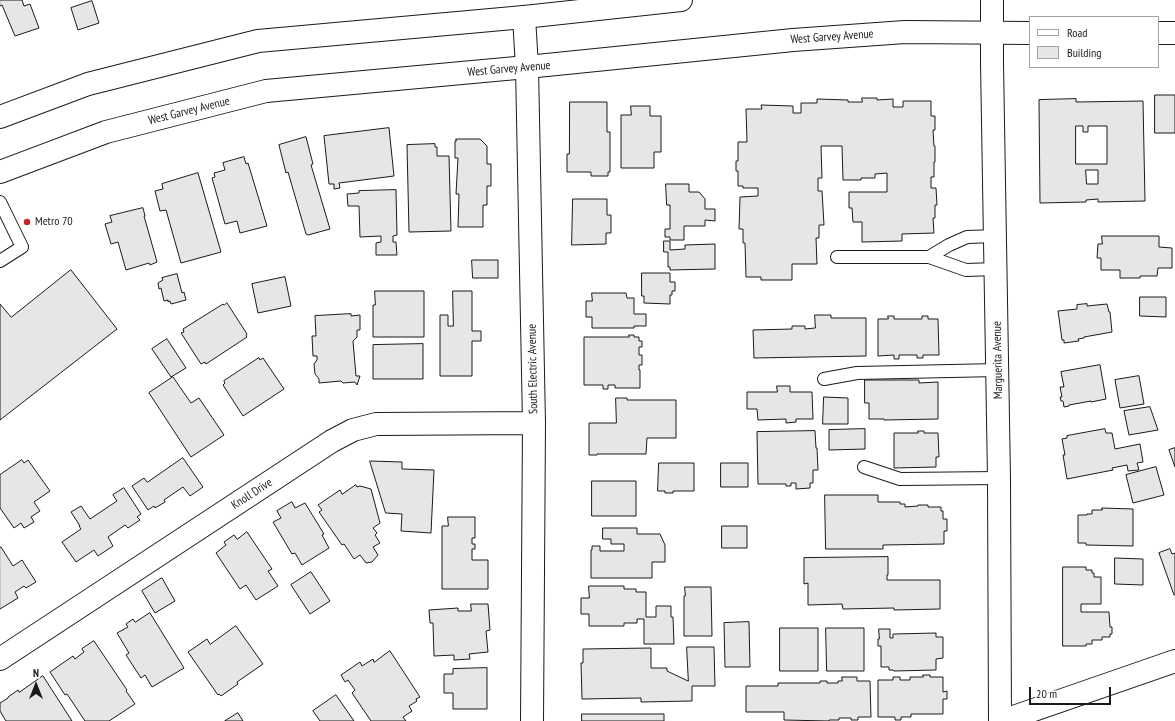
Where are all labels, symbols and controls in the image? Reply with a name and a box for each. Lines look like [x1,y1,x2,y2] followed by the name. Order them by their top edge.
[1029,16,1159,68] legend
[1067,25,1087,40] text: Road
[790,27,874,47] street label: West Garvey Avenue
[1067,45,1102,60] text: Building
[467,58,551,80] street label: West Garvey Avenue
[147,94,231,128] street label: West Garvey Avenue
[35,215,73,229] place label: Metro 70
[22,217,32,227] marker: Metro 70
[990,321,1006,399] street label: Marguerita Avenue
[525,324,541,414] street label: South Electric Avenue
[229,475,275,513] street label: Knoll Drive
[16,665,56,705] north arrow
[33,666,39,680] text: N
[1031,679,1113,705] scale bar
[1036,686,1057,701] text: 20 m

